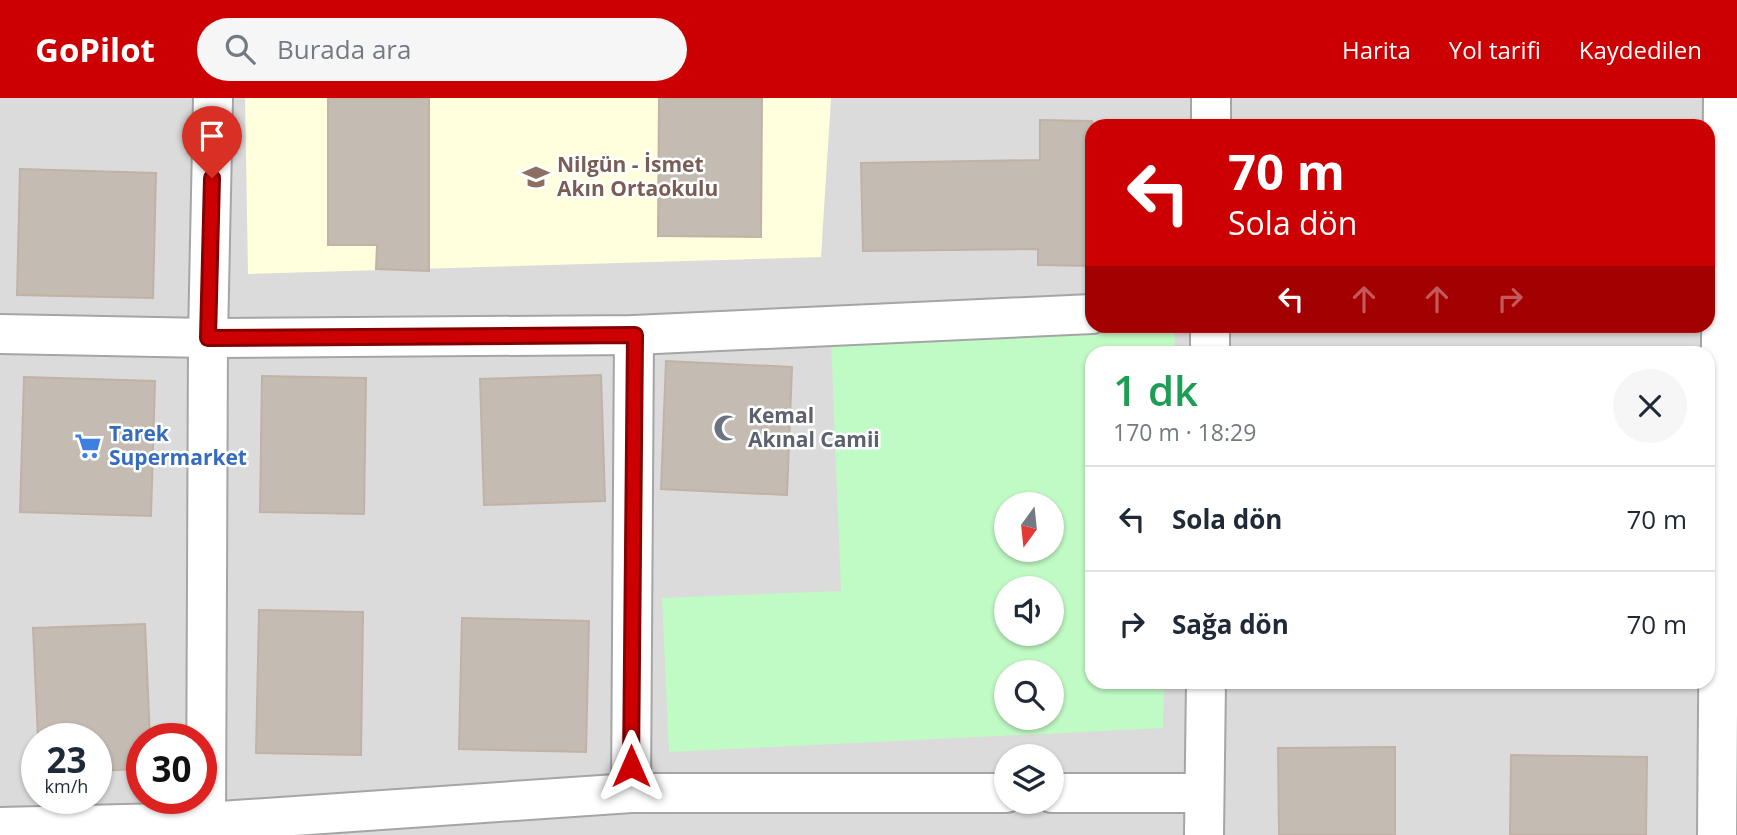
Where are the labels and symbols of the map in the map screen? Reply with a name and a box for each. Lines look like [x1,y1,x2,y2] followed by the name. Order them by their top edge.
[182,106,242,178] pin
[557,150,718,202] place label: Nilgün - İsmet Akın Ortaokulu
[521,162,551,192] school or university icon: Nilgün - İsmet Akın Ortaokulu
[748,401,880,453] place label: Kemal Akınal Camii
[712,413,742,443] mosque icon: Kemal Akınal Camii
[109,419,247,471] place label: Tarek Supermarket
[73,431,103,461] supermarket icon: Tarek Supermarket
[994,492,1064,562] north arrow
[126,723,217,814] speed limit sign: 30
[594,729,668,803] position arrow

